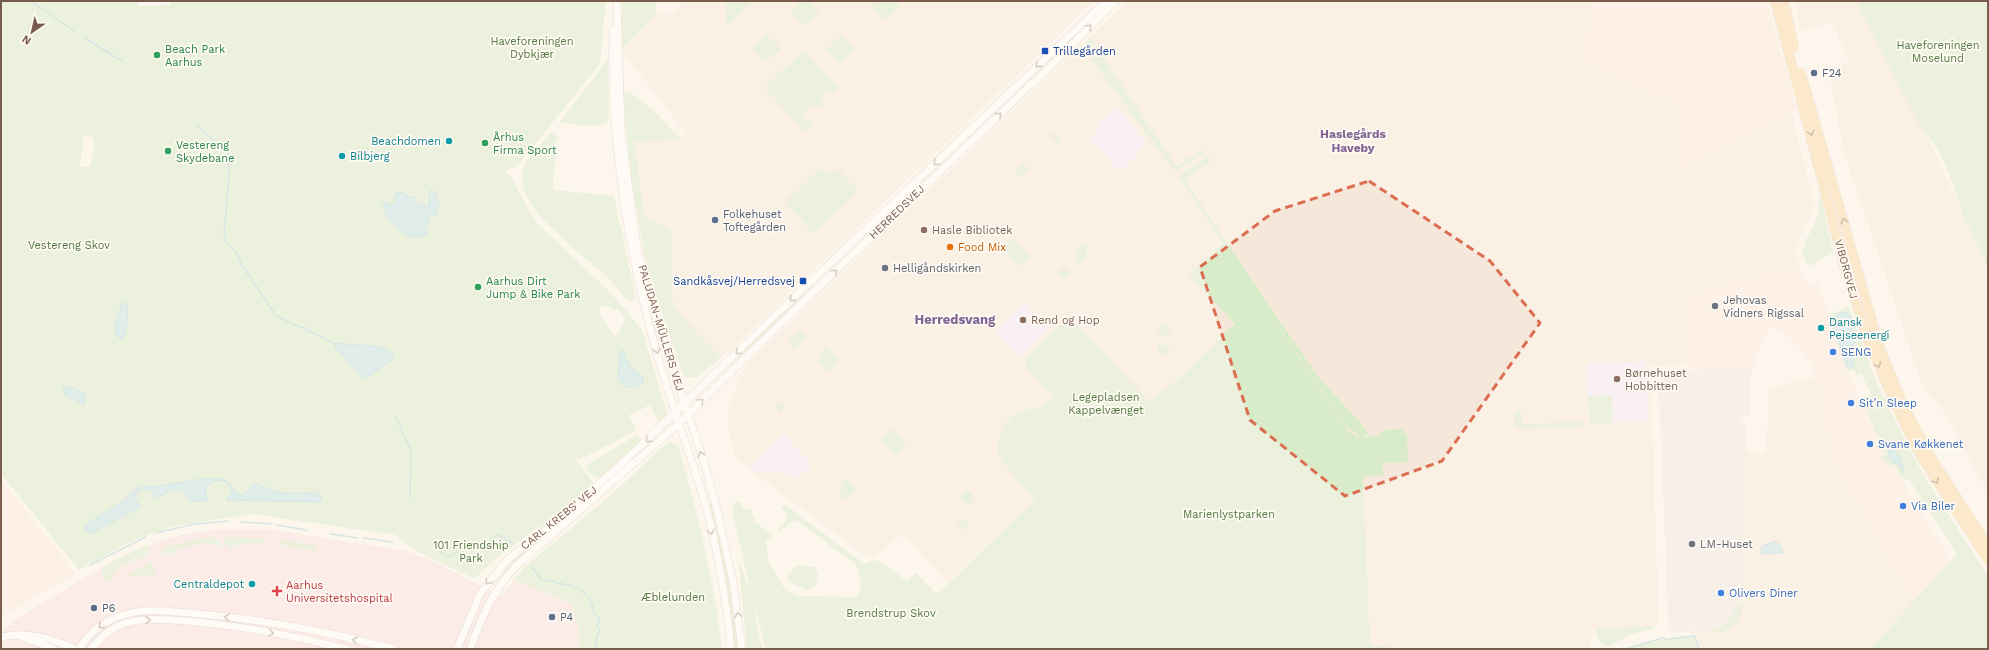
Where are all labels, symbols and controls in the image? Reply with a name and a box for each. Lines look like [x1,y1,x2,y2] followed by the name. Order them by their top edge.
[12,12,52,52] north arrow
[1085,24,1092,32] one-way arrow
[20,32,34,48] text: N
[490,35,574,61] park label: Haveforeningen Dybkjær
[1896,39,1980,65] park label: Haveforeningen Moselund
[165,43,225,69] place label: Beach Park Aarhus
[1053,45,1116,58] place label: Trillegården
[1040,46,1050,56] marker: Trillegården
[152,50,162,60] marker: Beach Park Aarhus
[1036,60,1043,67] one-way arrow
[1822,67,1842,80] place label: F24
[1809,68,1819,78] marker: F24
[994,112,1002,120] one-way arrow
[1320,127,1386,155] district label: Haslegårds Haveby
[1806,130,1814,137] one-way arrow
[493,131,557,157] place label: Århus Firma Sport
[371,135,441,148] place label: Beachdomen
[444,136,454,146] marker: Beachdomen
[480,138,490,148] marker: Århus Firma Sport
[176,139,235,165] place label: Vestereng Skydebane
[163,146,173,156] marker: Vestereng Skydebane
[350,150,390,163] place label: Bilbjerg
[337,151,347,161] marker: Bilbjerg
[933,158,941,166] one-way arrow
[867,182,927,242] street label: HERREDSVEJ
[723,208,786,234] place label: Folkehuset Toftegården
[710,215,720,225] marker: Folkehuset Toftegården
[1840,217,1849,224] one-way arrow
[932,224,1013,237] place label: Hasle Bibliotek
[919,225,929,235] marker: Hasle Bibliotek
[1832,238,1860,300] street label: VIBORGVEJ
[28,239,110,252] park label: Vestereng Skov
[958,241,1006,254] place label: Food Mix
[945,242,955,252] marker: Food Mix
[893,262,981,275] place label: Helligåndskirken
[636,263,687,393] street label: PALUDAN-MÜLLERS VEJ
[880,263,890,273] marker: Helligåndskirken
[830,269,838,276] one-way arrow
[486,275,581,301] place label: Aarhus Dirt Jump & Bike Park
[673,275,795,288] place label: Sandkåsvej/Herredsvej
[798,276,808,286] marker: Sandkåsvej/Herredsvej
[473,282,483,292] marker: Aarhus Dirt Jump & Bike Park
[1723,294,1805,320] place label: Jehovas Vidners Rigssal
[789,295,797,302] one-way arrow
[1710,301,1720,311] marker: Jehovas Vidners Rigssal
[915,312,996,327] district label: Herredsvang
[1031,314,1100,327] place label: Rend og Hop
[1018,315,1028,325] marker: Rend og Hop
[1829,316,1890,342] place label: Dansk Pejseenergi
[1816,323,1826,333] marker: Dansk Pejseenergi
[1841,346,1871,359] place label: SENG
[735,347,743,355] one-way arrow
[1828,347,1838,357] marker: SENG
[652,348,660,355] one-way arrow
[1873,361,1881,368] one-way arrow
[1625,367,1687,393] place label: Børnehuset Hobbitten
[1612,374,1622,384] marker: Børnehuset Hobbitten
[1068,391,1144,417] park label: Legepladsen Kappelvænget
[1859,397,1917,410] place label: Sit’n Sleep
[697,398,704,406] one-way arrow
[1846,398,1856,408] marker: Sit’n Sleep
[645,435,653,443] one-way arrow
[1878,438,1964,451] place label: Svane Køkkenet
[1865,439,1875,449] marker: Svane Køkkenet
[697,451,706,458] one-way arrow
[1931,477,1939,484] one-way arrow
[518,483,600,553] street label: CARL KREBS' VEJ
[1911,500,1956,513] place label: Via Biler
[1898,501,1908,511] marker: Via Biler
[1183,508,1275,521] park label: Marienlystparken
[707,529,715,535] one-way arrow
[1700,538,1753,551] place label: LM-Huset
[433,539,509,565] park label: 101 Friendship Park
[1687,539,1697,549] marker: LM-Huset
[486,577,493,584] one-way arrow
[174,578,244,591] place label: Centraldepot
[247,579,257,589] marker: Centraldepot
[286,579,394,605] place label: Aarhus Universitetshospital
[271,585,283,597] marker: Aarhus Universitetshospital
[1729,587,1798,600] place label: Olivers Diner
[1716,588,1726,598] marker: Olivers Diner
[641,591,705,604] park label: Æblelunden
[102,602,116,615] place label: P6
[89,603,99,613] marker: P6
[846,607,936,620] park label: Brendstrup Skov
[560,611,574,624] place label: P4
[547,612,557,622] marker: P4
[734,612,743,618] one-way arrow
[224,613,230,622] one-way arrow
[145,616,151,624] one-way arrow
[98,621,105,628] one-way arrow
[268,628,274,637] one-way arrow
[352,636,358,644] one-way arrow

